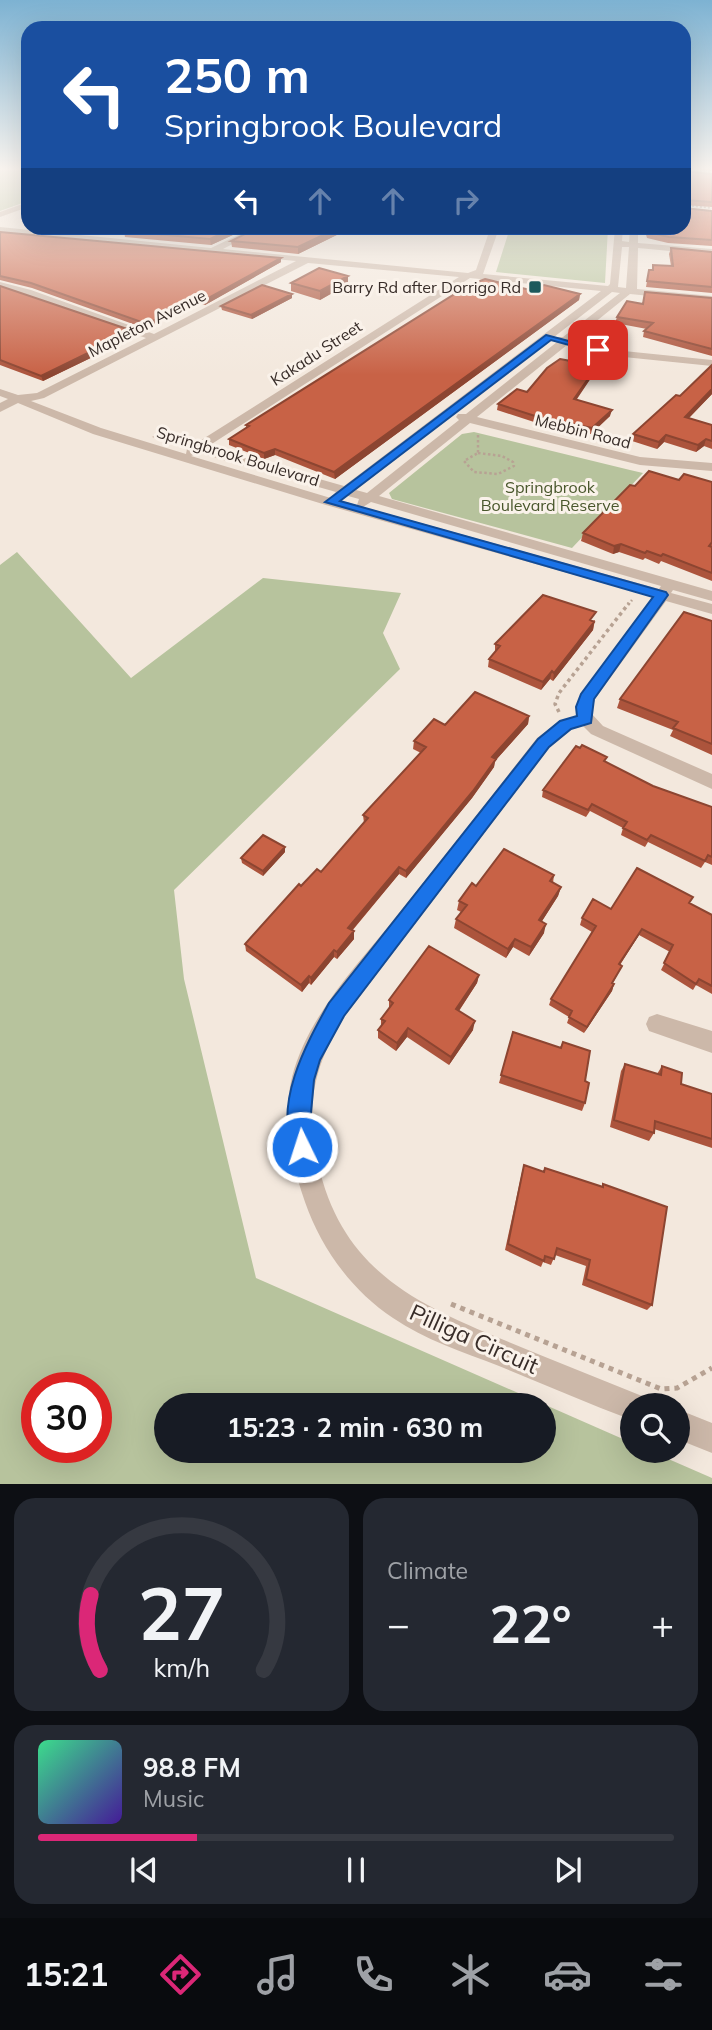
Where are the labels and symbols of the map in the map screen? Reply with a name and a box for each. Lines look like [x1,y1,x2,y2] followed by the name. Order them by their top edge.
[332,277,521,297] place label: Barry Rd after Dorrigo Rd
[527,279,543,295] marker: Barry Rd after Dorrigo Rd
[85,285,209,361] street label: Mapleton Avenue
[267,316,366,390] street label: Kakadu Street
[568,320,628,380] pin
[533,409,633,453] street label: Mebbin Road
[154,422,322,490] street label: Springbrook Boulevard
[481,477,619,515] park label: Springbrook Boulevard Reserve
[265,1110,339,1184] position arrow
[405,1297,543,1380] street label: Pilliga Circuit
[21,1372,112,1463] speed limit sign: 30

